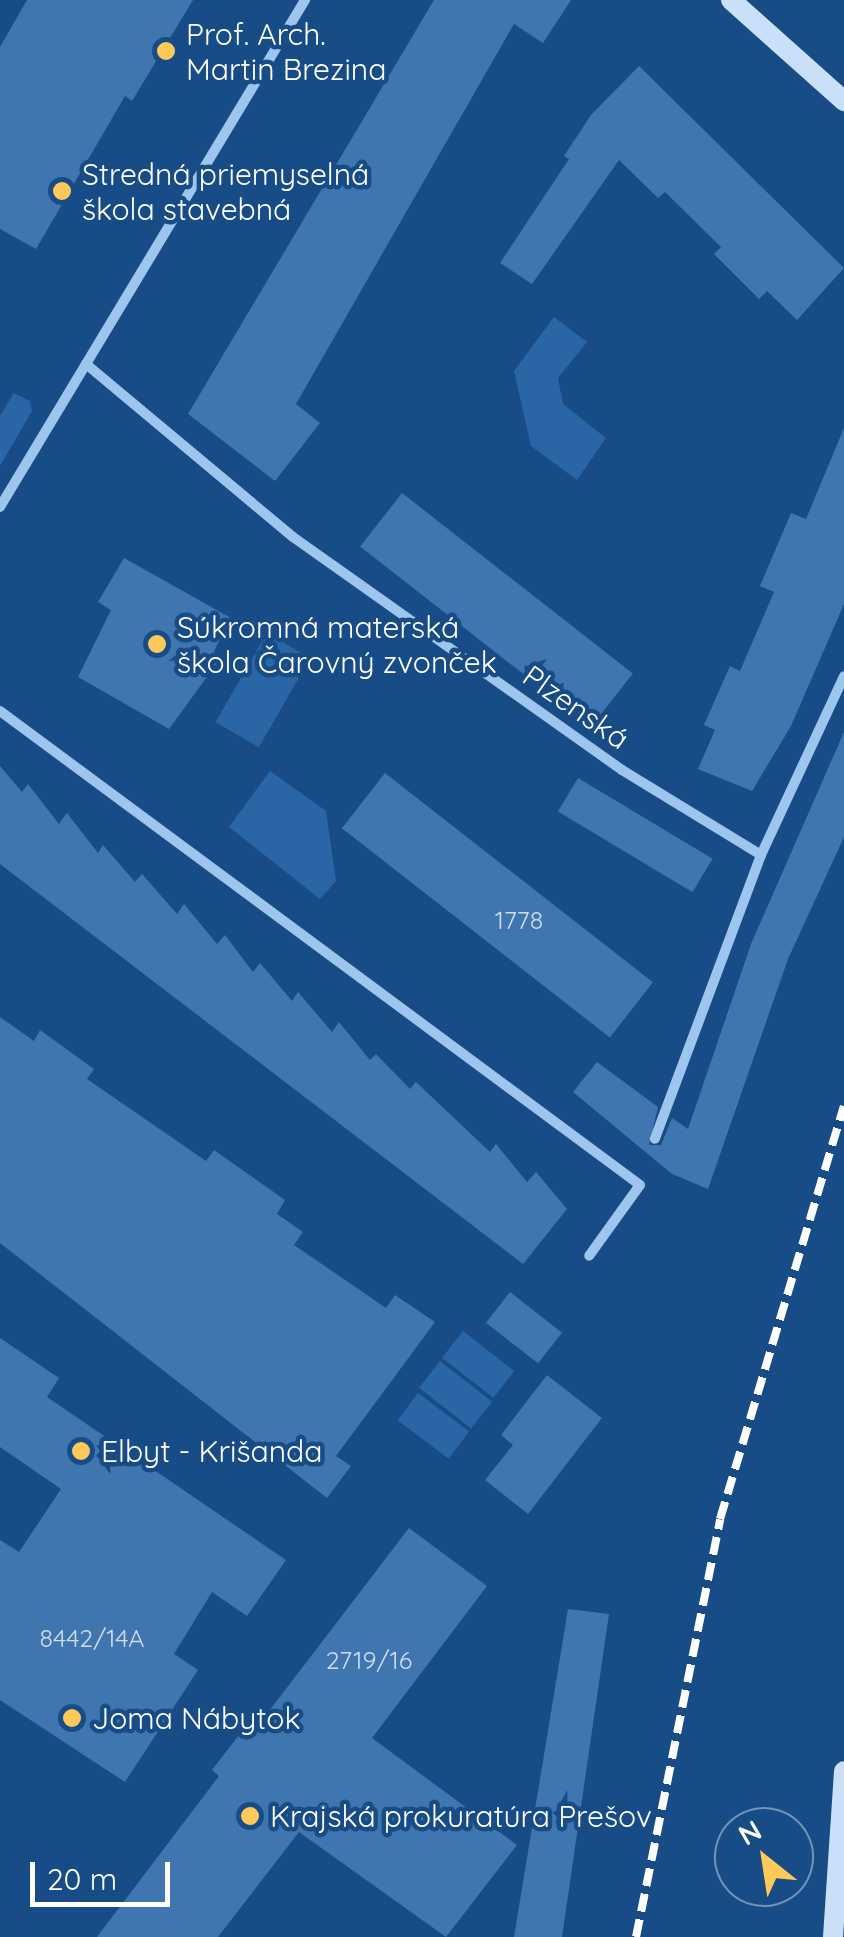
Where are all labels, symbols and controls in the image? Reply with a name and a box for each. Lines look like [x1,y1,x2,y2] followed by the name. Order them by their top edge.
[186,16,386,86] place label: Prof. Arch. Martin Brezina
[155,40,177,62] marker: Prof. Arch. Martin Brezina
[82,156,369,226] place label: Stredná priemyselná škola stavebná
[51,180,73,202] marker: Stredná priemyselná škola stavebná
[177,609,497,680] place label: Súkromná materská škola Čarovný zvonček
[146,633,168,655] marker: Súkromná materská škola Čarovný zvonček
[516,657,636,757] street label: Plzenská
[495,905,543,935] house number: 1778
[101,1433,322,1469] place label: Elbyt - Krišanda
[70,1440,92,1462] marker: Elbyt - Krišanda
[40,1623,144,1653] house number: 8442/14A
[326,1645,412,1675] house number: 2719/16
[92,1700,300,1736] place label: Joma Nábytok
[61,1707,83,1729] marker: Joma Nábytok
[270,1798,652,1834] place label: Krajská prokuratúra Prešov
[239,1805,261,1827] marker: Krajská prokuratúra Prešov
[714,1807,814,1907] north arrow
[732,1812,767,1853] text: N
[35,1842,175,1904] scale bar
[47,1860,117,1898] text: 20 m

